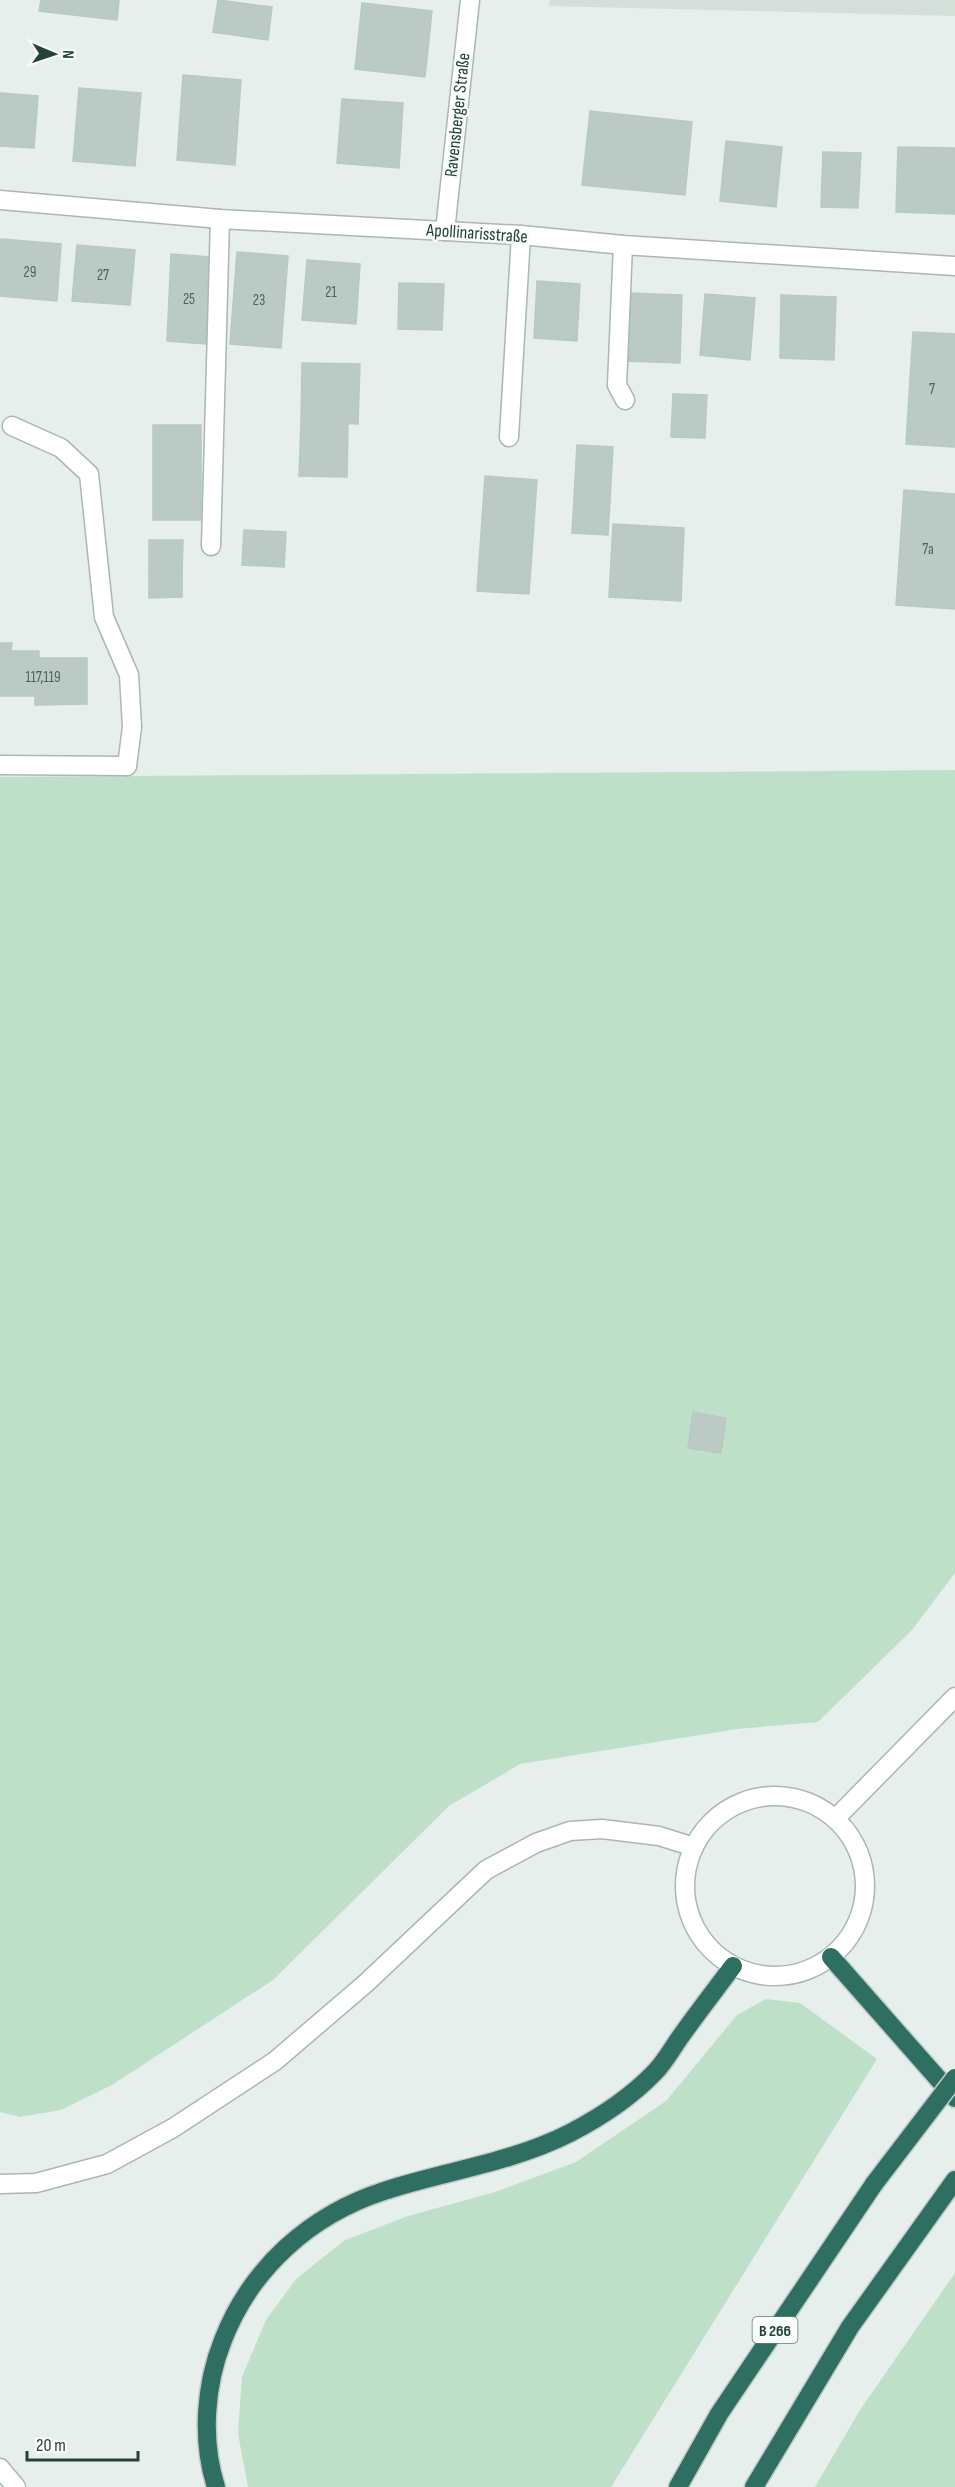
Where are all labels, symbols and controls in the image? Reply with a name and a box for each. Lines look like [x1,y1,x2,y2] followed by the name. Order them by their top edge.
[24,24,84,84] north arrow
[58,50,77,59] text: N
[441,52,474,178] street label: Ravensberger Straße
[425,219,528,248] street label: Apollinarisstraße
[24,263,36,282] house number: 29
[97,266,109,285] house number: 27
[325,283,337,302] house number: 21
[183,290,195,309] house number: 25
[253,291,265,310] house number: 23
[929,380,935,399] house number: 7
[922,540,934,559] house number: 7a
[25,668,61,687] house number: 117,119
[752,2317,798,2343] road number: B 266
[27,2424,138,2462] scale bar
[36,2435,66,2456] text: 20 m

